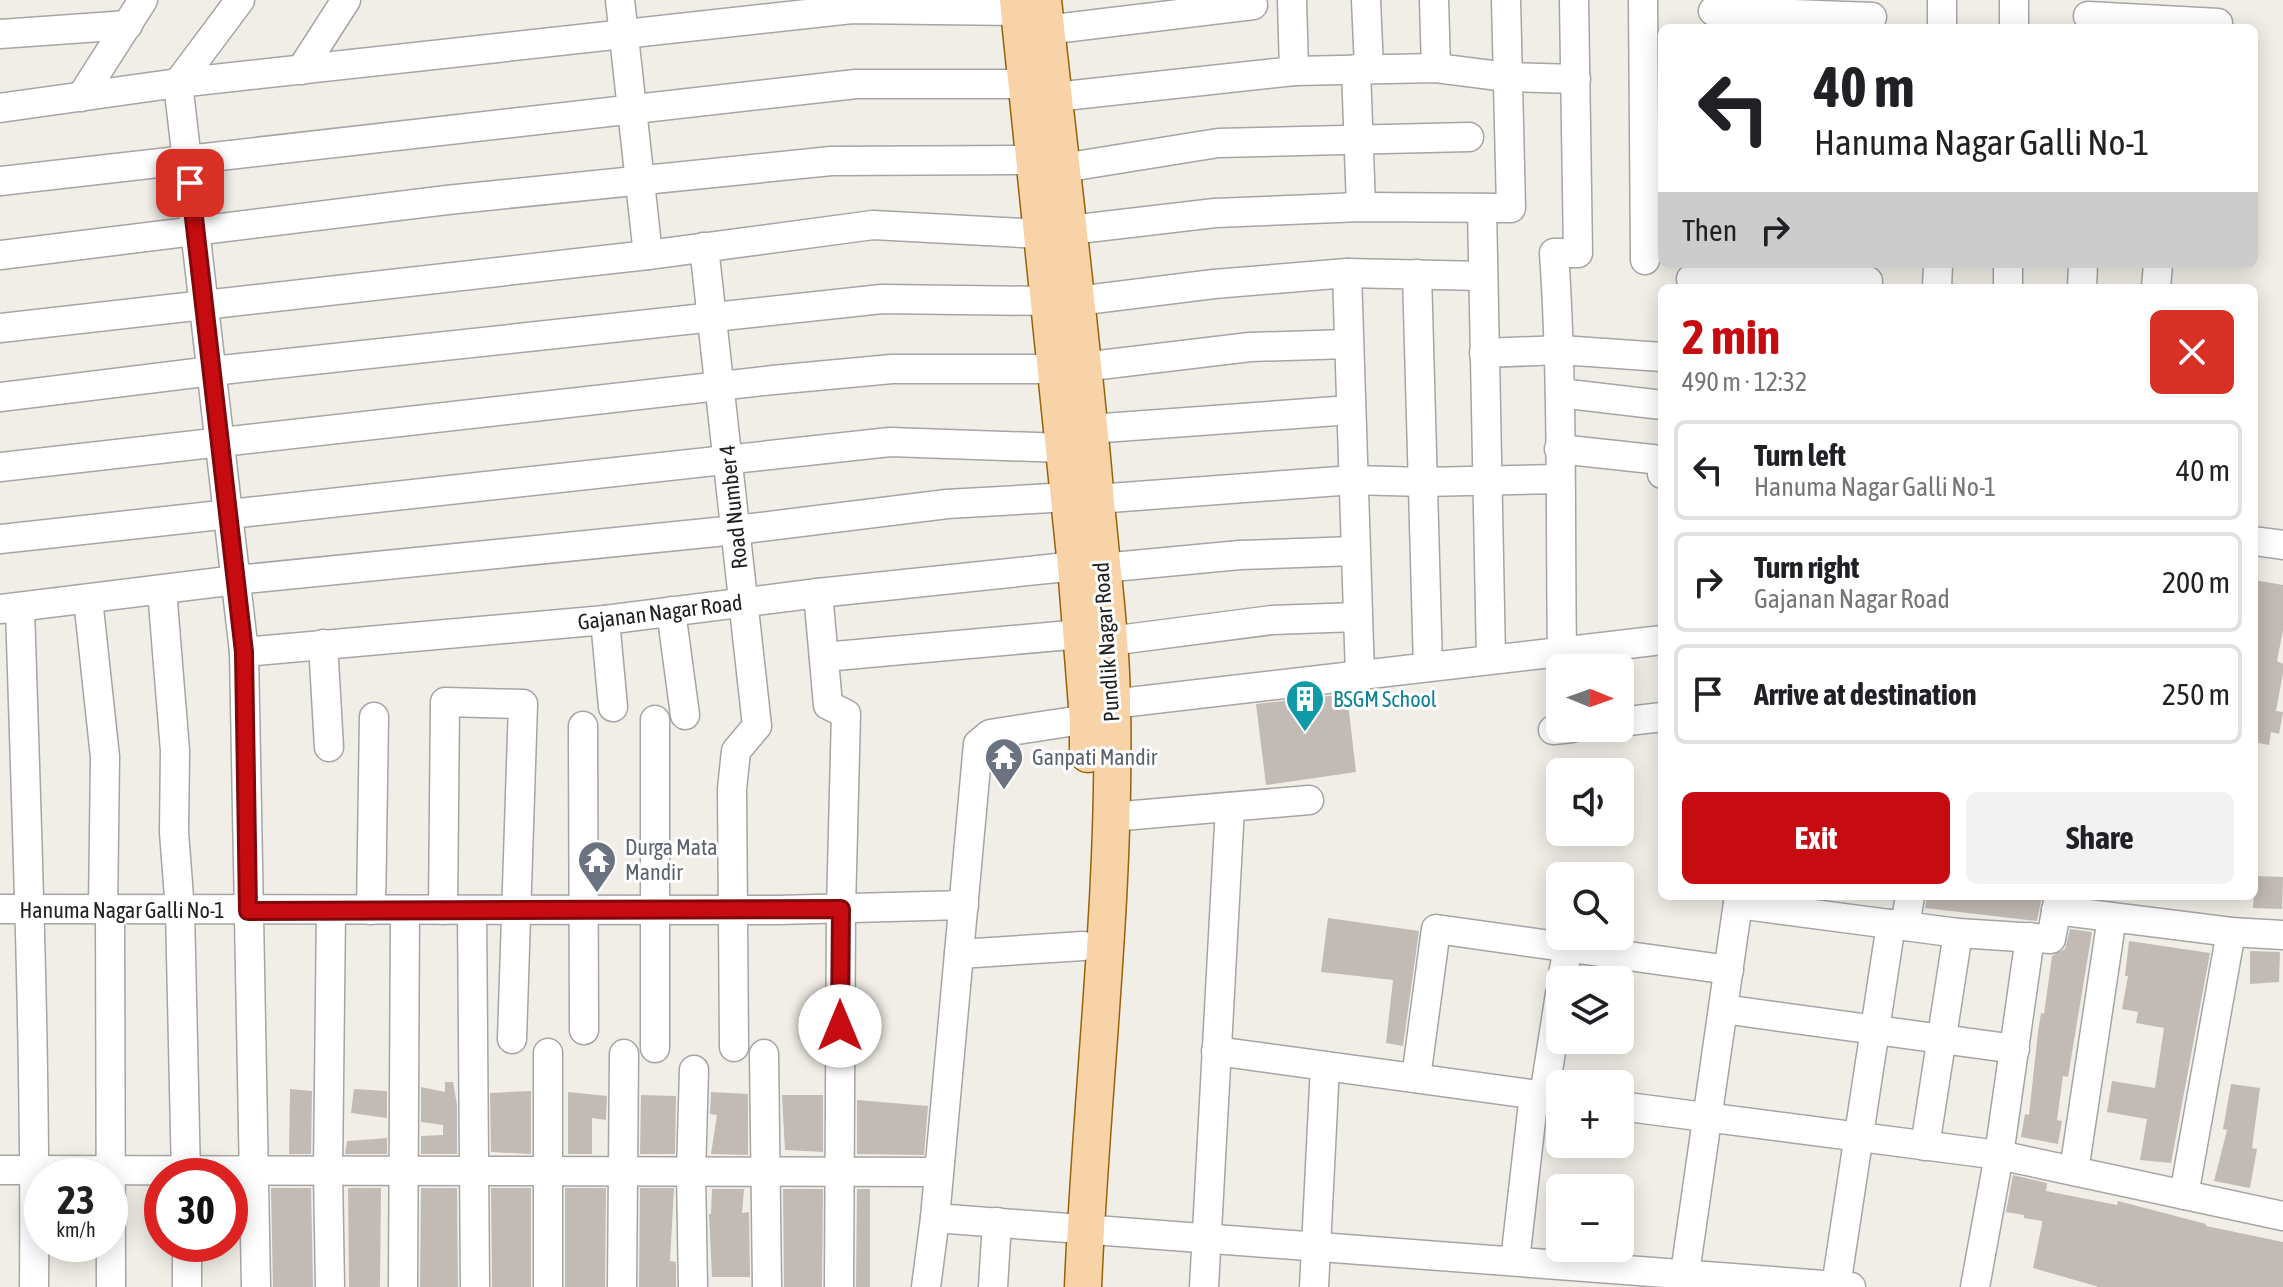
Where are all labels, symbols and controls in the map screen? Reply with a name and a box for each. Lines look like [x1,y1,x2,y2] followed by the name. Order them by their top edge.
[1814,55,1915,119] text: 40 m
[1682,56,1786,160] icon: left
[1814,121,2150,163] text: Hanuma Nagar Galli No-1
[156,149,224,217] pin
[168,161,212,205] icon: arrive
[1753,208,1797,252] icon: right
[1682,213,1737,247] text: Then
[1682,309,1780,364] text: 2 min
[2150,310,2234,394] button: close
[1682,367,1807,397] text: 490 m · 12:32
[1754,438,1846,472] text: Turn left
[714,444,752,570] street label: Road Number 4
[1686,448,1730,492] icon: left
[2176,453,2230,487] text: 40 m
[1754,472,1996,502] text: Hanuma Nagar Galli No-1
[1754,550,1860,584] text: Turn right
[1686,560,1730,604] icon: right
[1087,561,1125,723] street label: Pundlik Nagar Road
[2162,565,2230,599] text: 200 m
[1754,584,1950,614] text: Gajanan Nagar Road
[576,589,744,635] street label: Gajanan Nagar Road
[1546,654,1634,742] north arrow
[1546,654,1634,1262] map controls
[1686,672,1730,716] icon: arrive
[1754,677,1976,711] text: Arrive at destination
[2162,677,2230,711] text: 250 m
[1284,678,1326,733] building icon: BSGM School
[1333,686,1437,712] place label: BSGM School
[983,736,1025,791] temple icon: Ganpati Mandir
[1032,744,1158,770] place label: Ganpati Mandir
[1546,758,1634,846] button: sound
[1682,792,1950,884] button: Exit
[1966,792,2234,884] button: Share
[625,834,718,885] place label: Durga Mata Mandir
[576,839,618,894] temple icon: Durga Mata Mandir
[1546,862,1634,950] button: search
[19,897,225,923] street label: Hanuma Nagar Galli No-1
[1546,966,1634,1054] button: layers
[798,984,882,1068] position arrow
[1546,1070,1634,1158] button: +
[144,1158,248,1262] speed limit sign: 30
[1546,1174,1634,1262] button: −
[57,1177,95,1222] text: 23
[56,1218,96,1241] text: km/h

